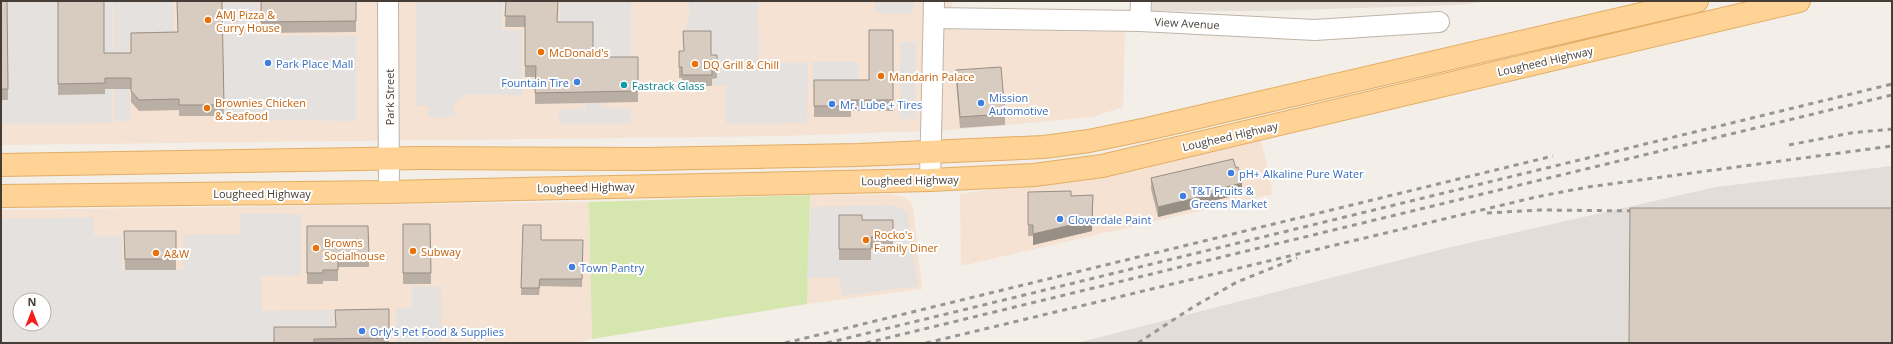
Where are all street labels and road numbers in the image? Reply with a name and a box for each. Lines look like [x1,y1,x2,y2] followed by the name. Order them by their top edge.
[1154,14,1220,32] street label: View Avenue
[1496,43,1595,79] street label: Lougheed Highway
[382,69,397,125] street label: Park Street
[1181,118,1280,154] street label: Lougheed Highway
[861,172,959,188] street label: Lougheed Highway
[537,179,635,195] street label: Lougheed Highway
[213,186,311,201] street label: Lougheed Highway

